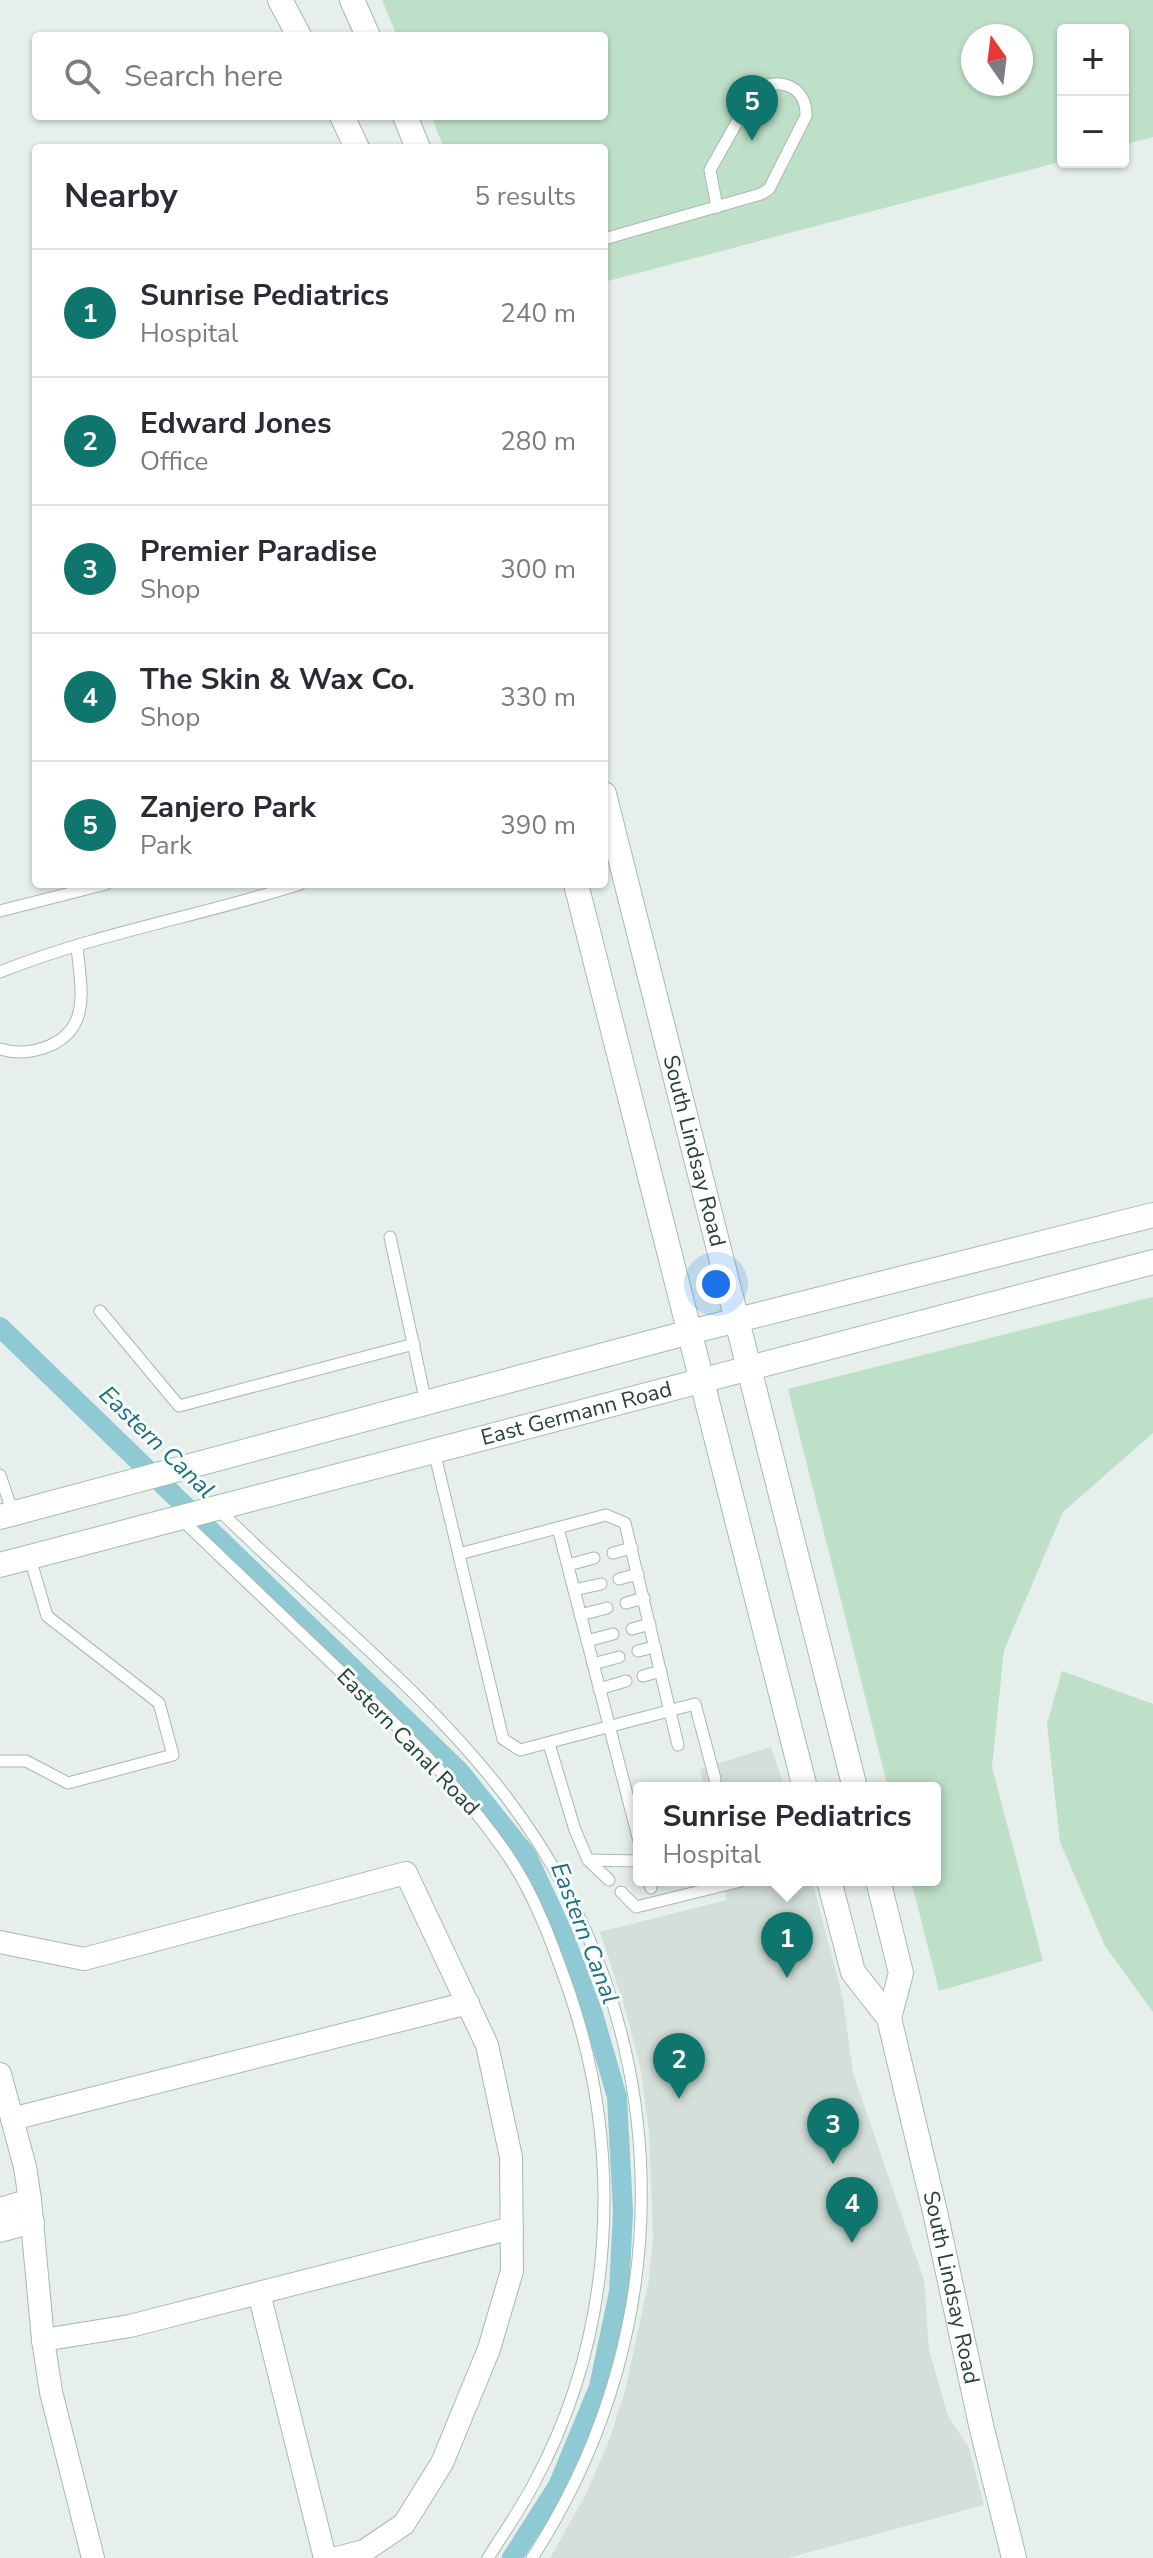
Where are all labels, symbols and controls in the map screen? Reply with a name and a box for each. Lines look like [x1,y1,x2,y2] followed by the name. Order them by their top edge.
[961,24,1033,96] north arrow
[1057,24,1129,168] map controls
[1057,24,1129,96] button: +
[32,32,608,120] search box
[60,54,104,98] icon: search
[124,56,283,97] text: Search here
[726,75,778,141] pin: 5
[1057,96,1129,168] button: −
[64,173,178,219] text: Nearby
[475,179,576,214] text: 5 results
[140,275,389,316] text: Sunrise Pediatrics
[82,296,98,331] text: 1
[500,296,576,331] text: 240 m
[140,316,239,351] text: Hospital
[140,403,332,444] text: Edward Jones
[82,424,98,459] text: 2
[500,424,576,459] text: 280 m
[140,444,208,479] text: Office
[140,531,377,572] text: Premier Paradise
[82,552,98,587] text: 3
[500,552,576,587] text: 300 m
[140,572,200,607] text: Shop
[140,659,415,700] text: The Skin & Wax Co.
[82,680,98,715] text: 4
[500,680,576,715] text: 330 m
[140,700,200,735] text: Shop
[140,787,316,828] text: Zanjero Park
[82,808,98,843] text: 5
[500,808,576,843] text: 390 m
[140,828,192,863] text: Park
[655,1052,733,1250] street label: South Lindsay Road
[696,1264,736,1304] your location
[478,1374,675,1453] street label: East Germann Road
[92,1379,222,1505] water label: Eastern Canal
[330,1662,486,1822] street label: Eastern Canal Road
[633,1782,941,1886] popup
[662,1796,912,1837] text: Sunrise Pediatrics
[662,1837,761,1872] text: Hospital
[543,1858,627,2008] water label: Eastern Canal
[761,1912,813,1978] pin: 1
[653,2033,705,2099] pin: 2
[807,2098,859,2164] pin: 3
[826,2177,878,2243] pin: 4
[916,2188,987,2387] street label: South Lindsay Road

